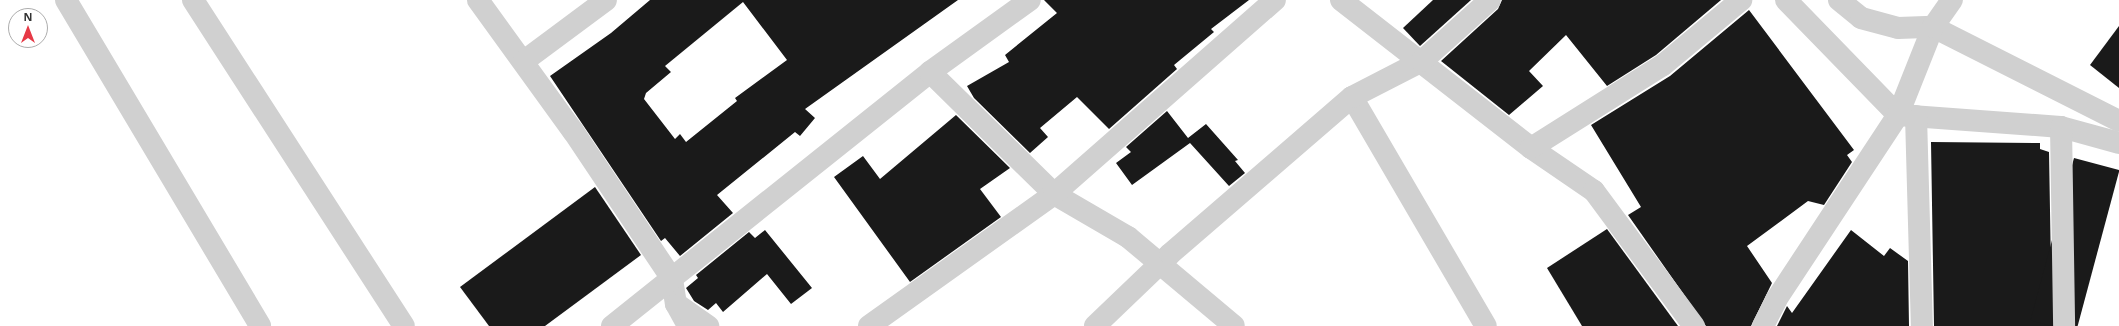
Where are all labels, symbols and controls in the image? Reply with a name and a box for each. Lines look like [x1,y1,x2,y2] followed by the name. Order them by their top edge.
[8,8,48,48] north arrow
[24,9,32,24] text: N

